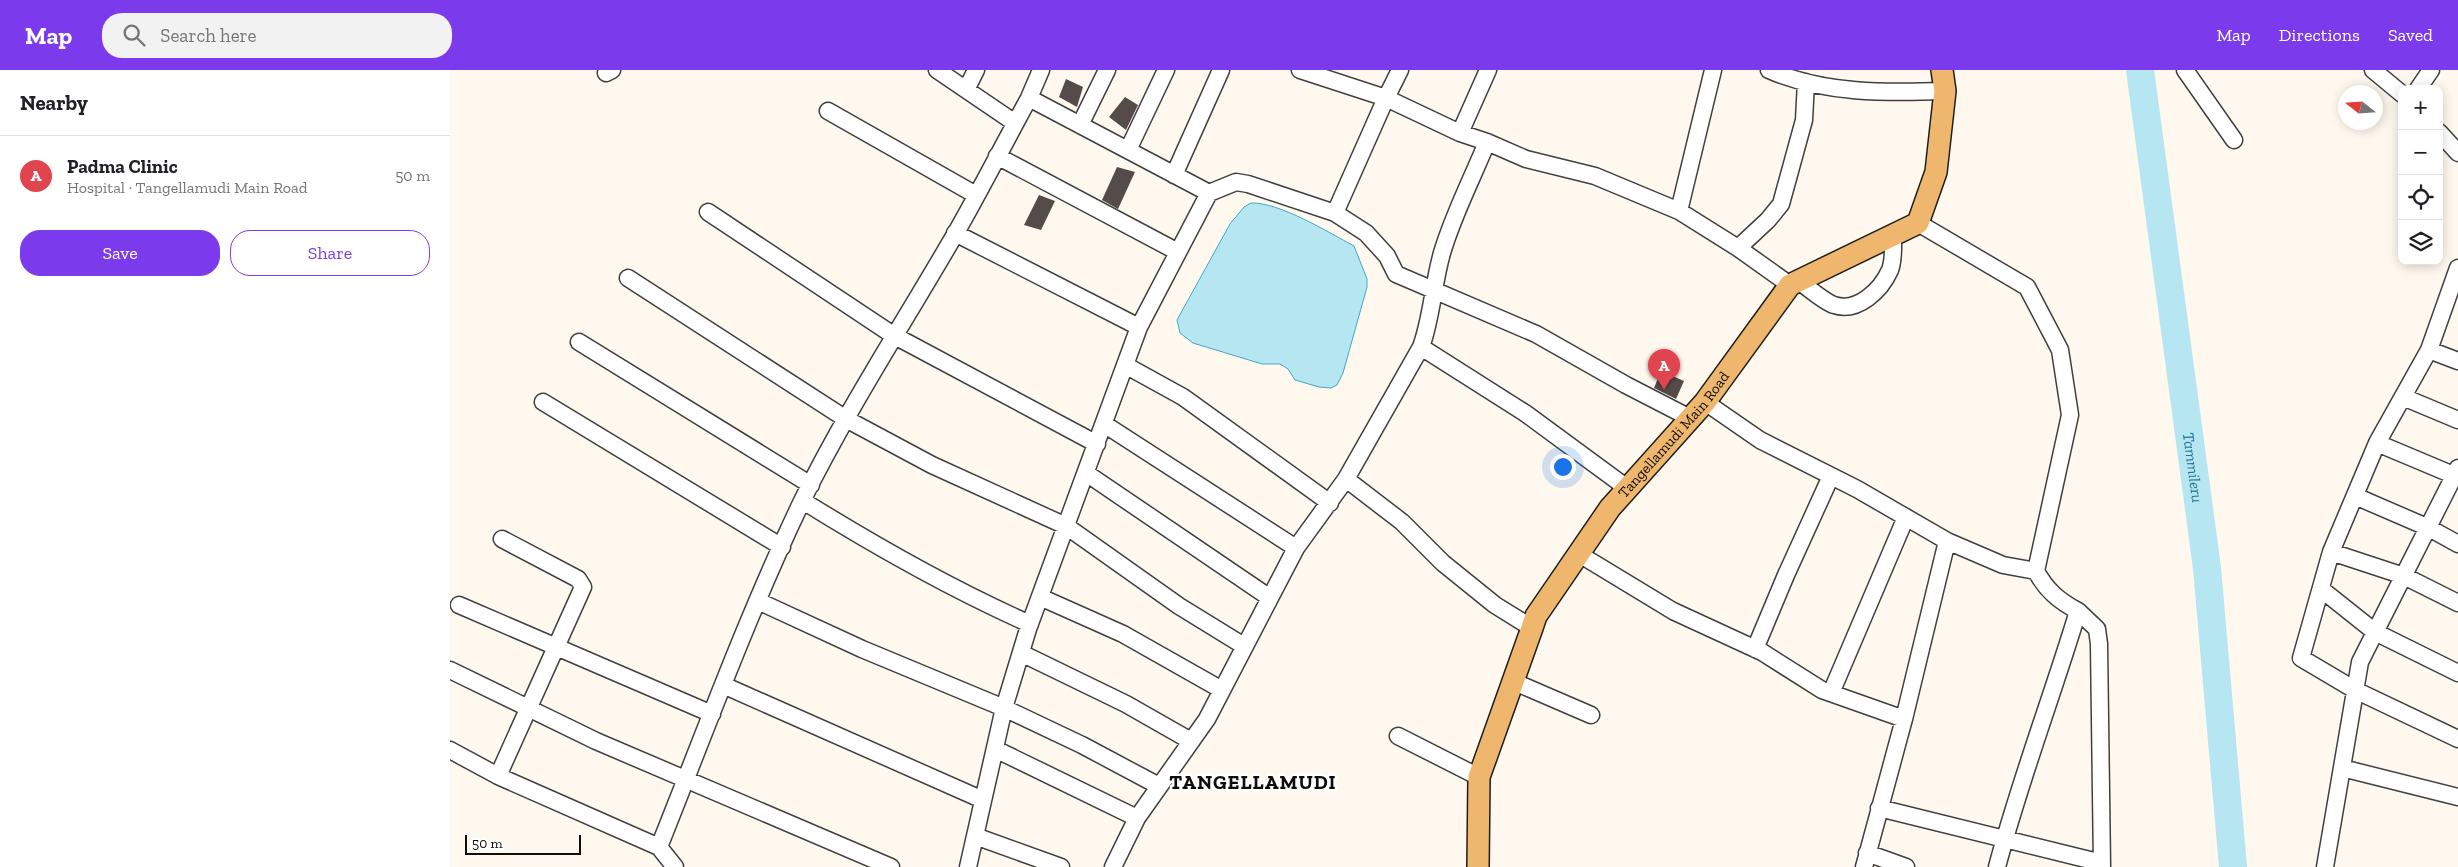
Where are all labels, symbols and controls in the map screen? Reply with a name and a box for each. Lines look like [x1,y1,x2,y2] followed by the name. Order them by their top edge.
[102,13,452,58] search box
[25,21,72,50] text: Map
[120,21,148,49] icon: search
[160,24,257,47] text: Search here
[2216,24,2251,46] text: Map
[2279,24,2360,46] text: Directions
[2388,24,2433,46] text: Saved
[2338,85,2383,130] north arrow
[2398,85,2443,265] map controls
[2398,85,2443,130] button: +
[20,90,88,115] text: Nearby
[2398,130,2443,175] button: −
[67,155,178,178] text: Padma Clinic
[31,166,42,185] text: A
[395,166,430,185] text: 50 m
[2398,175,2443,220] button: locate
[67,178,308,197] text: Hospital · Tangellamudi Main Road
[2398,220,2443,265] button: layers
[20,230,220,276] button: Save
[230,230,430,276] button: Share
[1648,349,1680,390] pin: A
[1614,367,1734,502] street label: Tangellamudi Main Road
[2179,431,2207,504] water label: Tammileru
[1550,454,1576,480] your location
[1169,770,1337,794] district label: TANGELLAMUDI
[465,832,581,855] scale bar
[472,835,503,852] text: 50 m

